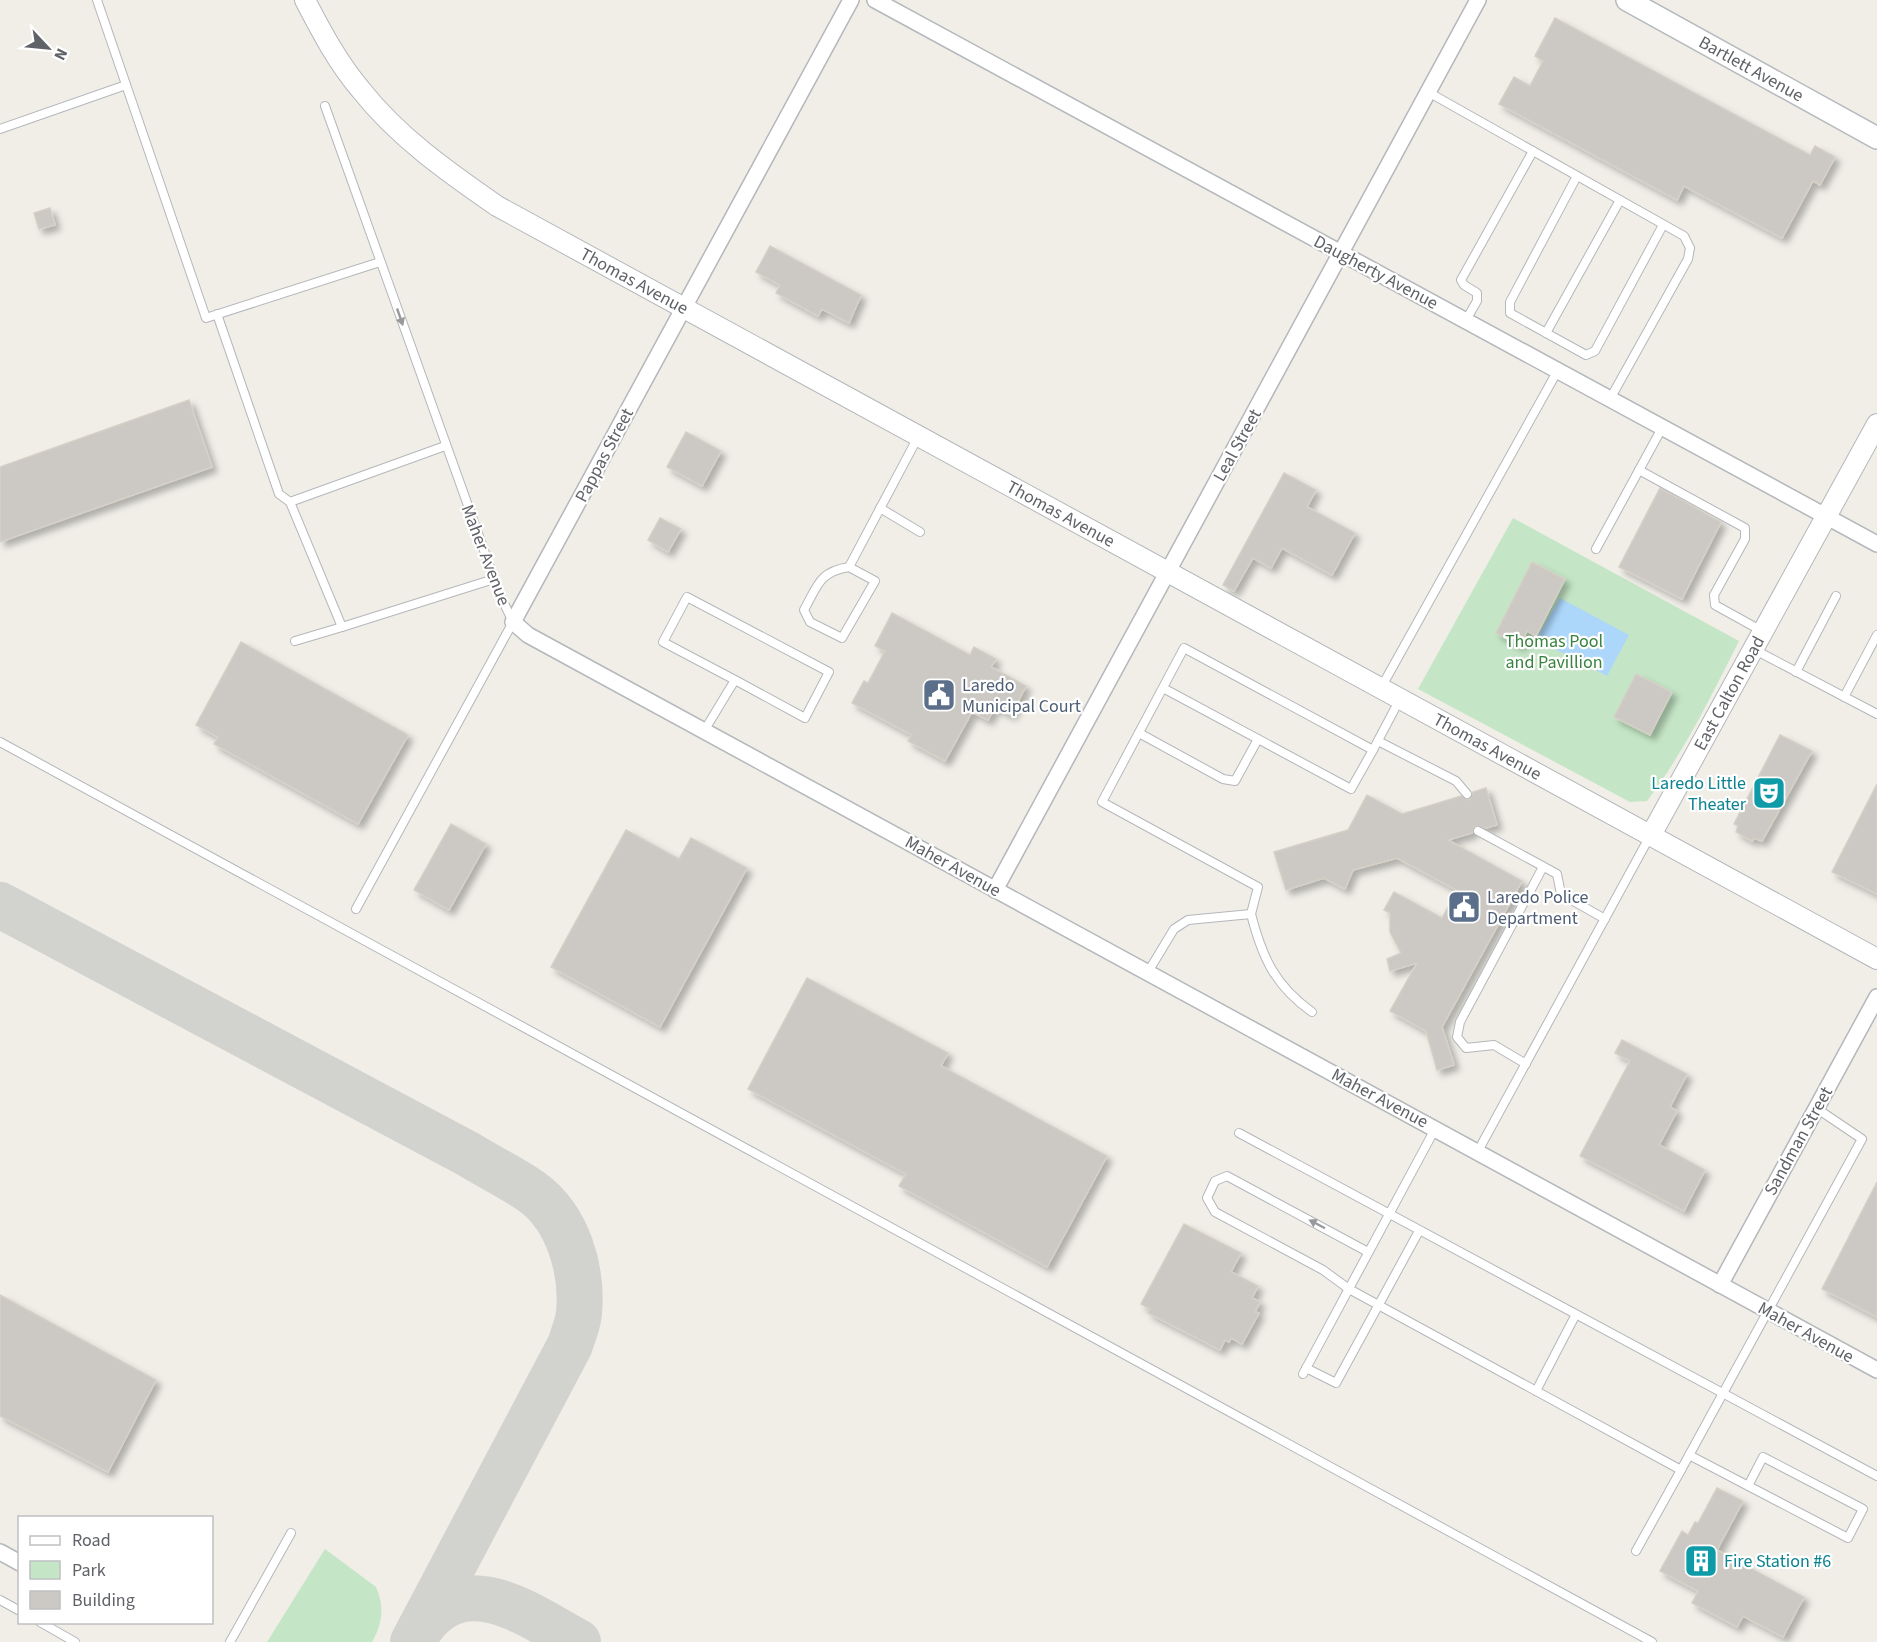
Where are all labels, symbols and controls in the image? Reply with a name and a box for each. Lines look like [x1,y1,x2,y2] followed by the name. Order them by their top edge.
[18,18,78,78] north arrow
[1694,30,1808,108] street label: Bartlett Avenue
[48,45,73,64] text: N
[1309,229,1442,316] street label: Daugherty Avenue
[575,242,693,321] street label: Thomas Avenue
[395,308,405,326] one-way arrow
[569,404,640,507] street label: Pappas Street
[1207,404,1268,486] street label: Leal Street
[1002,474,1119,554] street label: Thomas Avenue
[455,501,516,609] street label: Maher Avenue
[1505,629,1603,675] park label: Thomas Pool and Pavillion
[1688,632,1771,755] street label: East Calton Road
[962,673,1081,719] place label: Laredo Municipal Court
[921,677,957,713] public building icon: Laredo Municipal Court
[1429,707,1546,787] street label: Thomas Avenue
[1651,771,1747,817] place label: Laredo Little Theater
[1751,775,1787,811] theatre icon: Laredo Little Theater
[900,830,1005,903] street label: Maher Avenue
[1487,885,1589,931] place label: Laredo Police Department
[1446,889,1482,925] public building icon: Laredo Police Department
[1327,1062,1433,1134] street label: Maher Avenue
[1758,1082,1839,1200] street label: Sandman Street
[1308,1219,1325,1229] one-way arrow
[1753,1296,1858,1369] street label: Maher Avenue
[18,1516,213,1624] legend
[72,1528,111,1553] text: Road
[1683,1543,1719,1579] building icon: Fire Station #6
[1724,1549,1831,1574] place label: Fire Station #6
[72,1558,106,1583] text: Park
[72,1588,135,1613] text: Building

